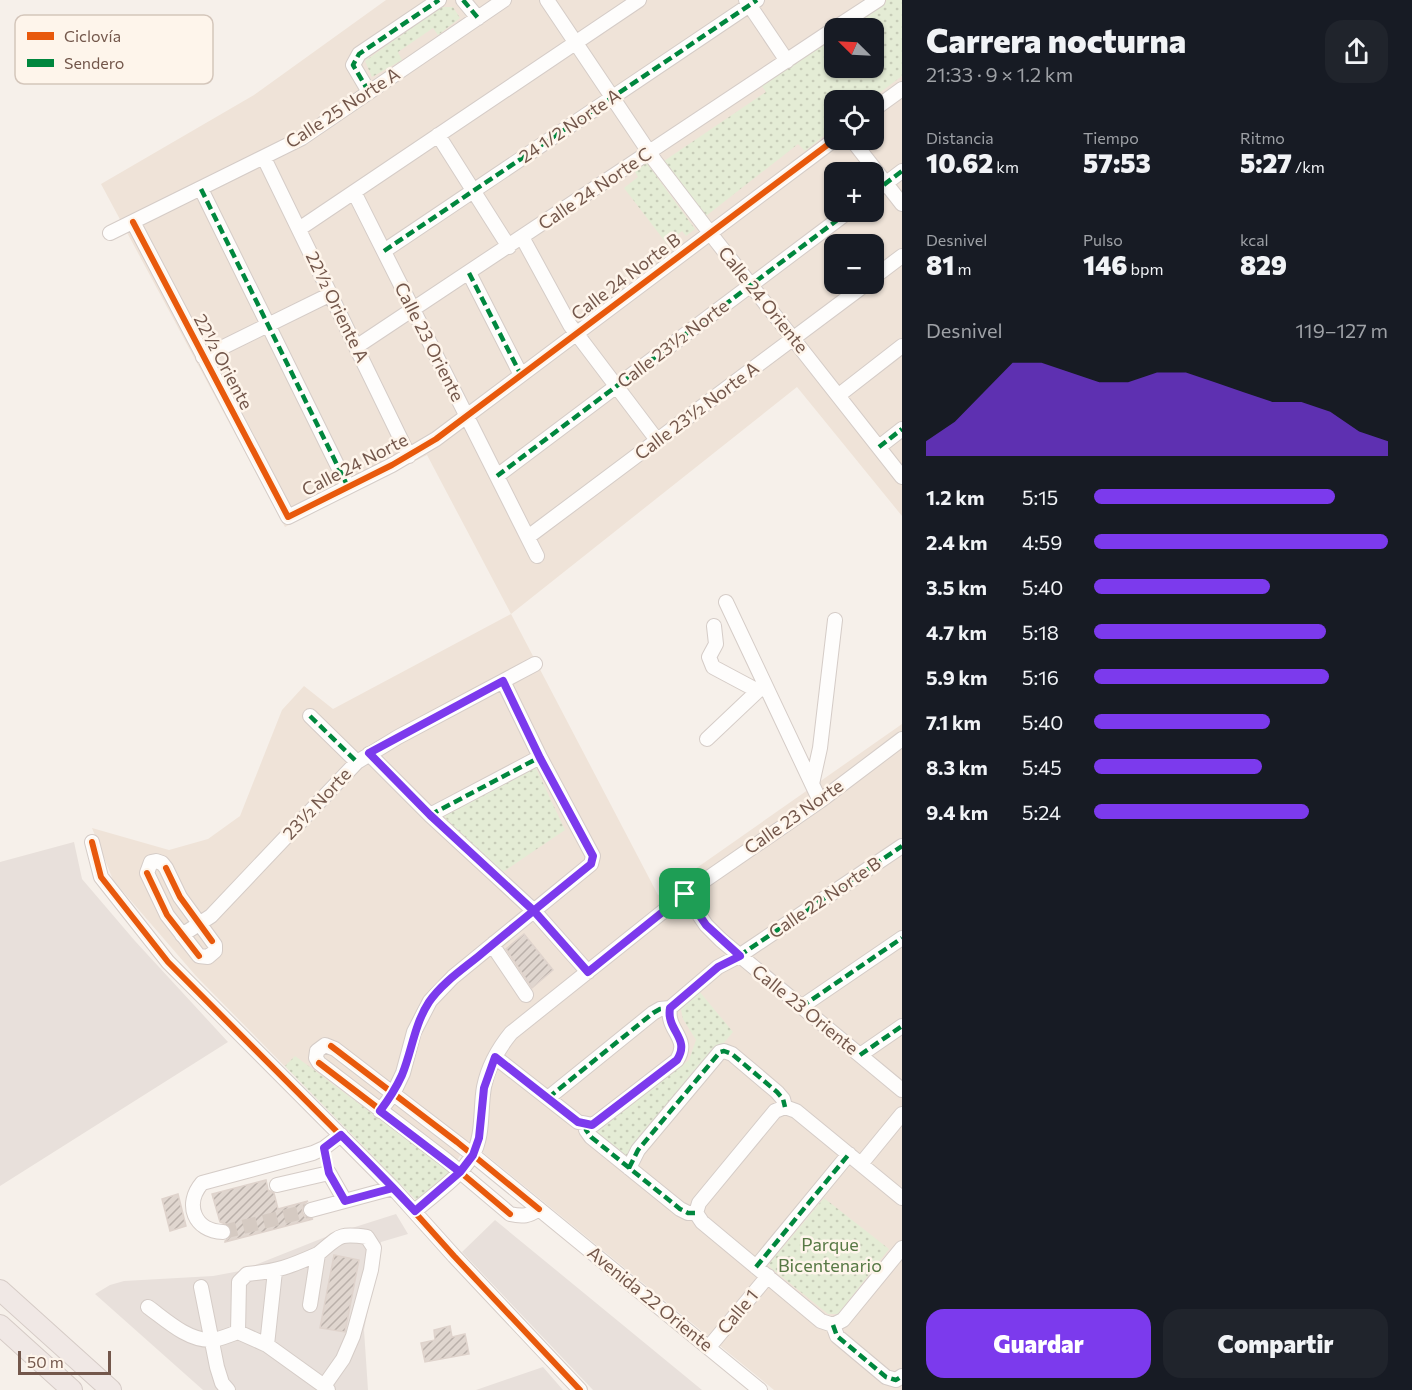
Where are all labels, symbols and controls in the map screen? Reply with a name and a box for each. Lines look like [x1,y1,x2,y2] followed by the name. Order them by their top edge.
[15,15,213,84] legend
[824,18,884,78] north arrow
[824,18,884,294] map controls
[926,19,1186,60] text: Carrera nocturna
[1325,20,1388,83] button: share
[64,26,121,45] text: Ciclovía
[64,53,124,72] text: Sendero
[281,62,404,152] street label: Calle 25 Norte A
[926,62,1073,86] text: 21:33 · 9 × 1.2 km
[515,83,624,167] street label: 24 1/2 Norte A
[824,90,884,150] button: locate
[926,128,994,147] text: Distancia
[1083,128,1139,147] text: Tiempo
[1240,128,1285,147] text: Ritmo
[534,142,655,234] street label: Calle 24 Norte C
[926,147,993,178] text: 10.62
[1083,147,1151,178] text: 57:53
[1240,147,1292,178] text: 5:27
[993,157,1019,176] text: km
[1292,157,1325,176] text: /km
[824,162,884,222] button: +
[566,228,684,324] street label: Calle 24 Norte B
[926,230,987,249] text: Desnivel
[1083,230,1123,249] text: Pulso
[1240,230,1269,249] text: kcal
[824,234,884,294] button: −
[714,242,813,357] street label: Calle 24 Oriente
[302,248,374,366] street label: 22½ Oriente A
[926,249,954,280] text: 81
[1083,249,1127,280] text: 146
[1240,249,1287,280] text: 829
[954,259,971,278] text: m
[1127,259,1163,278] text: bpm
[390,278,469,405] street label: Calle 23 Oriente
[612,294,733,392] street label: Calle 23½ Norte
[190,310,258,413] street label: 22½ Oriente
[926,318,1003,342] text: Desnivel
[1296,318,1388,342] text: 119–127 m
[630,356,763,464] street label: Calle 23½ Norte A
[298,428,411,500] street label: Calle 24 Norte
[926,485,984,509] text: 1.2 km
[1022,485,1058,509] text: 5:15
[926,530,988,554] text: 2.4 km
[1022,530,1062,554] text: 4:59
[926,575,987,599] text: 3.5 km
[1022,575,1063,599] text: 5:40
[926,620,987,644] text: 4.7 km
[1022,620,1059,644] text: 5:18
[926,665,988,689] text: 5.9 km
[1022,665,1059,689] text: 5:16
[926,710,981,734] text: 7.1 km
[1022,710,1063,734] text: 5:40
[926,755,988,779] text: 8.3 km
[1022,755,1062,779] text: 5:45
[277,763,355,844] street label: 23½ Norte
[740,774,847,858] street label: Calle 23 Norte
[926,800,988,824] text: 9.4 km
[1022,800,1061,824] text: 5:24
[764,852,885,943] street label: Calle 22 Norte B
[659,868,710,919] pin
[668,877,701,910] icon: arrive
[748,960,863,1059] street label: Calle 23 Oriente
[778,1233,882,1276] park label: Parque Bicentenario
[584,1241,718,1355] street label: Avenida 22 Oriente
[712,1285,762,1338] street label: Calle 1
[926,1309,1151,1378] button: Guardar
[1163,1309,1388,1378] button: Compartir
[18,1348,111,1376] scale bar
[27,1352,64,1371] text: 50 m

